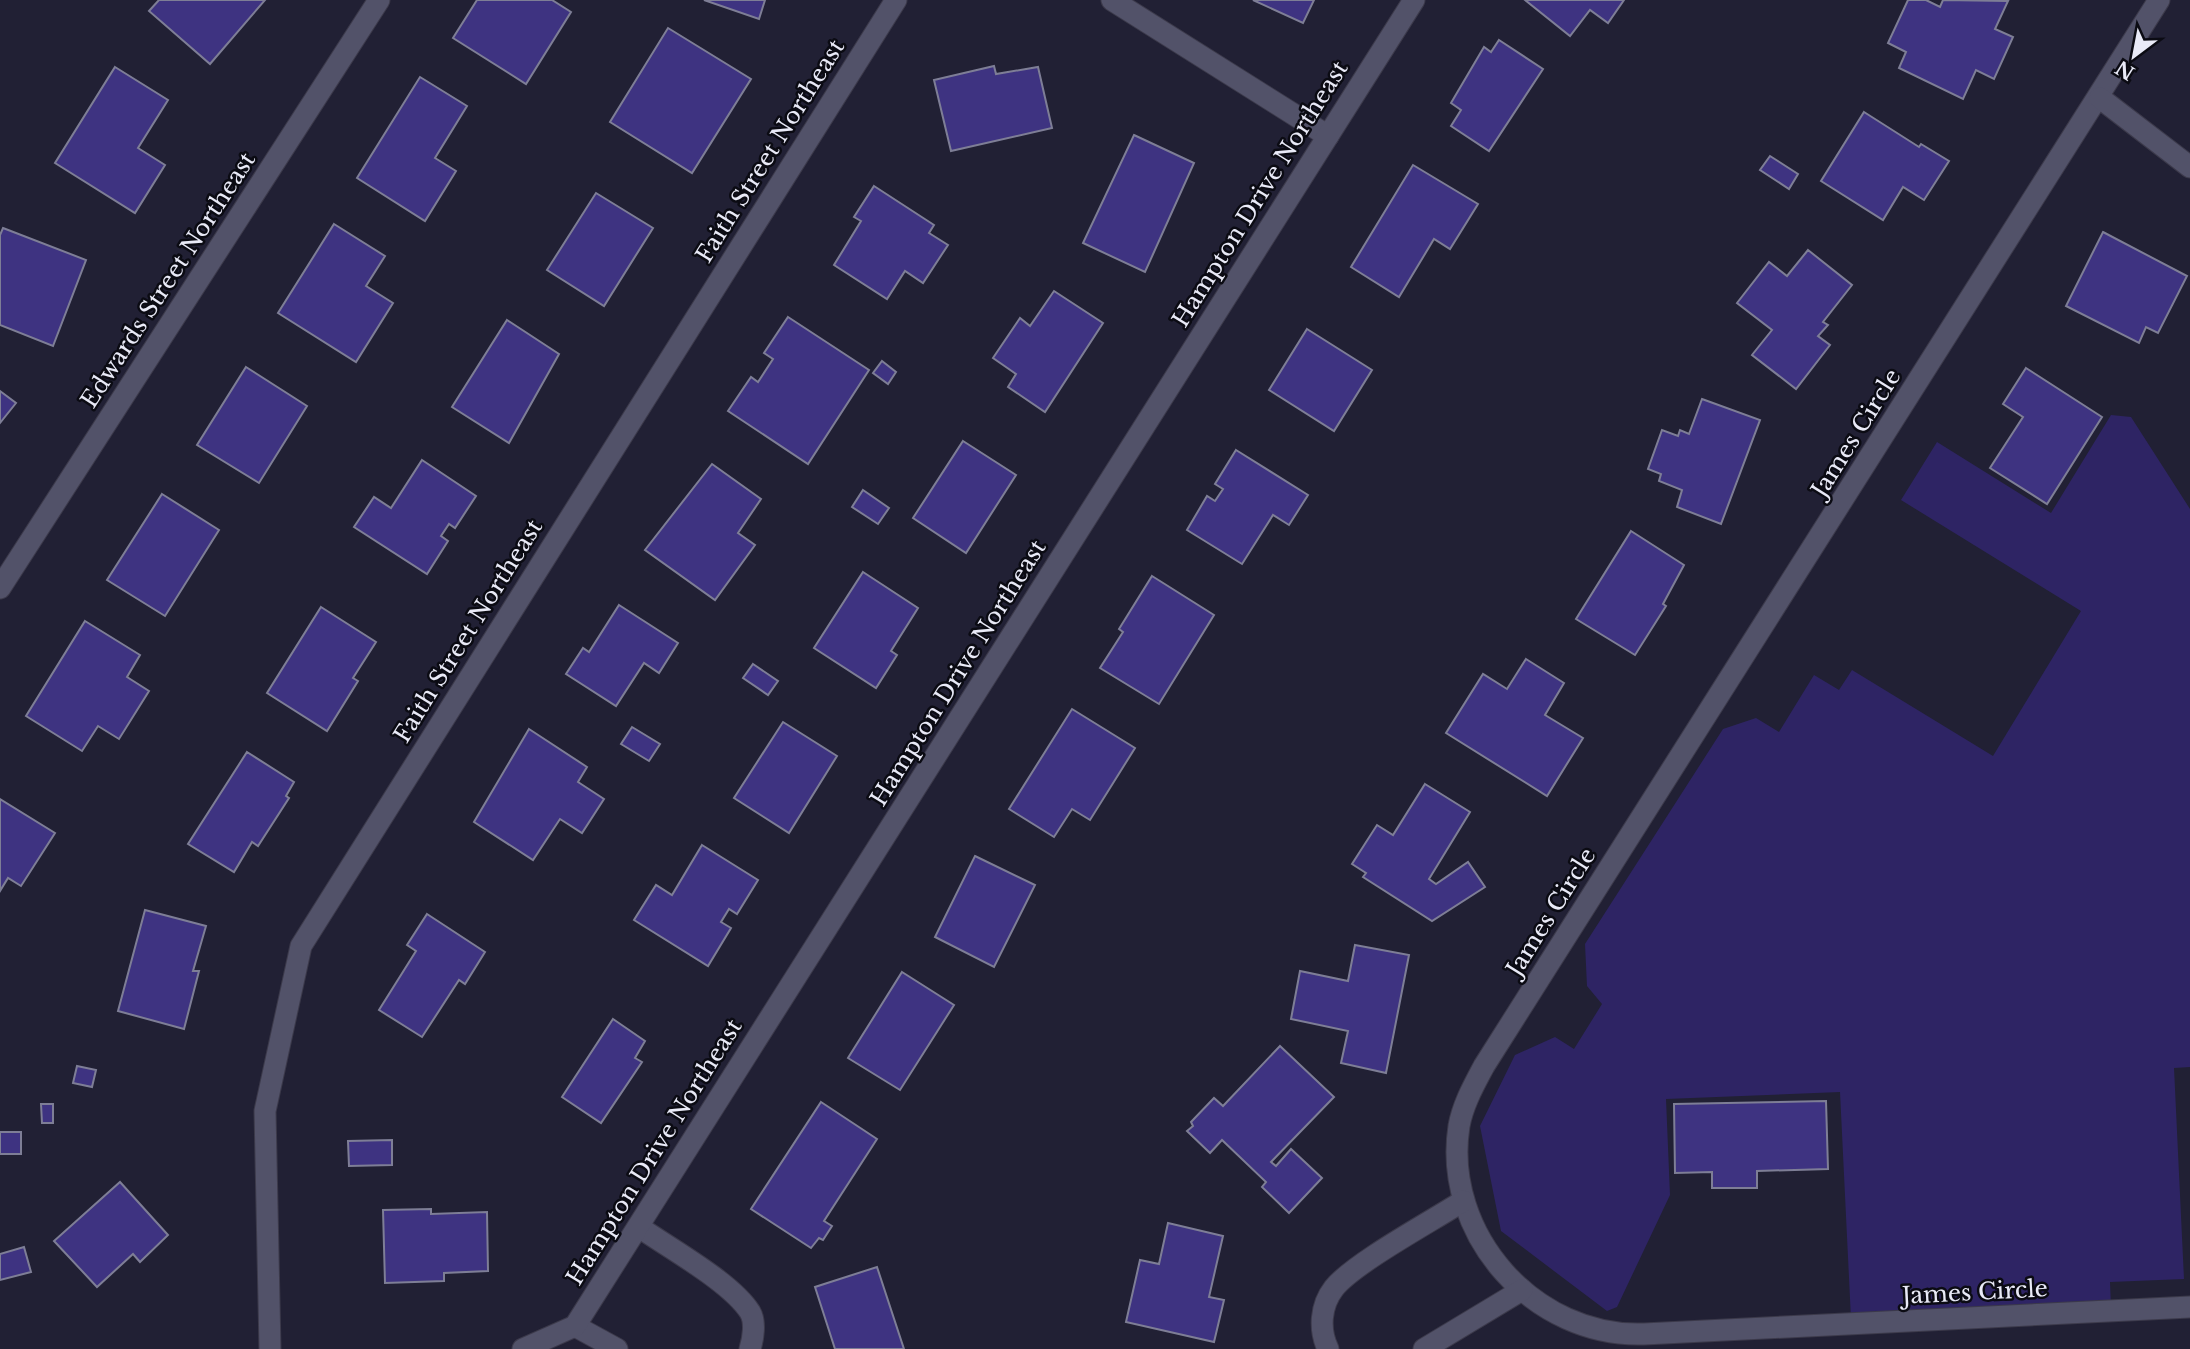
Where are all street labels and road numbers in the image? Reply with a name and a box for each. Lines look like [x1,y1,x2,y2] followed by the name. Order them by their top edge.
[690,34,850,268] street label: Faith Street Northeast
[1166,56,1354,332] street label: Hampton Drive Northeast
[75,147,261,413] street label: Edwards Street Northeast
[1804,364,1907,505] street label: James Circle
[388,514,548,748] street label: Faith Street Northeast
[864,535,1052,811] street label: Hampton Drive Northeast
[1499,843,1602,984] street label: James Circle
[560,1014,748,1290] street label: Hampton Drive Northeast
[1898,1274,2049,1310] street label: James Circle

